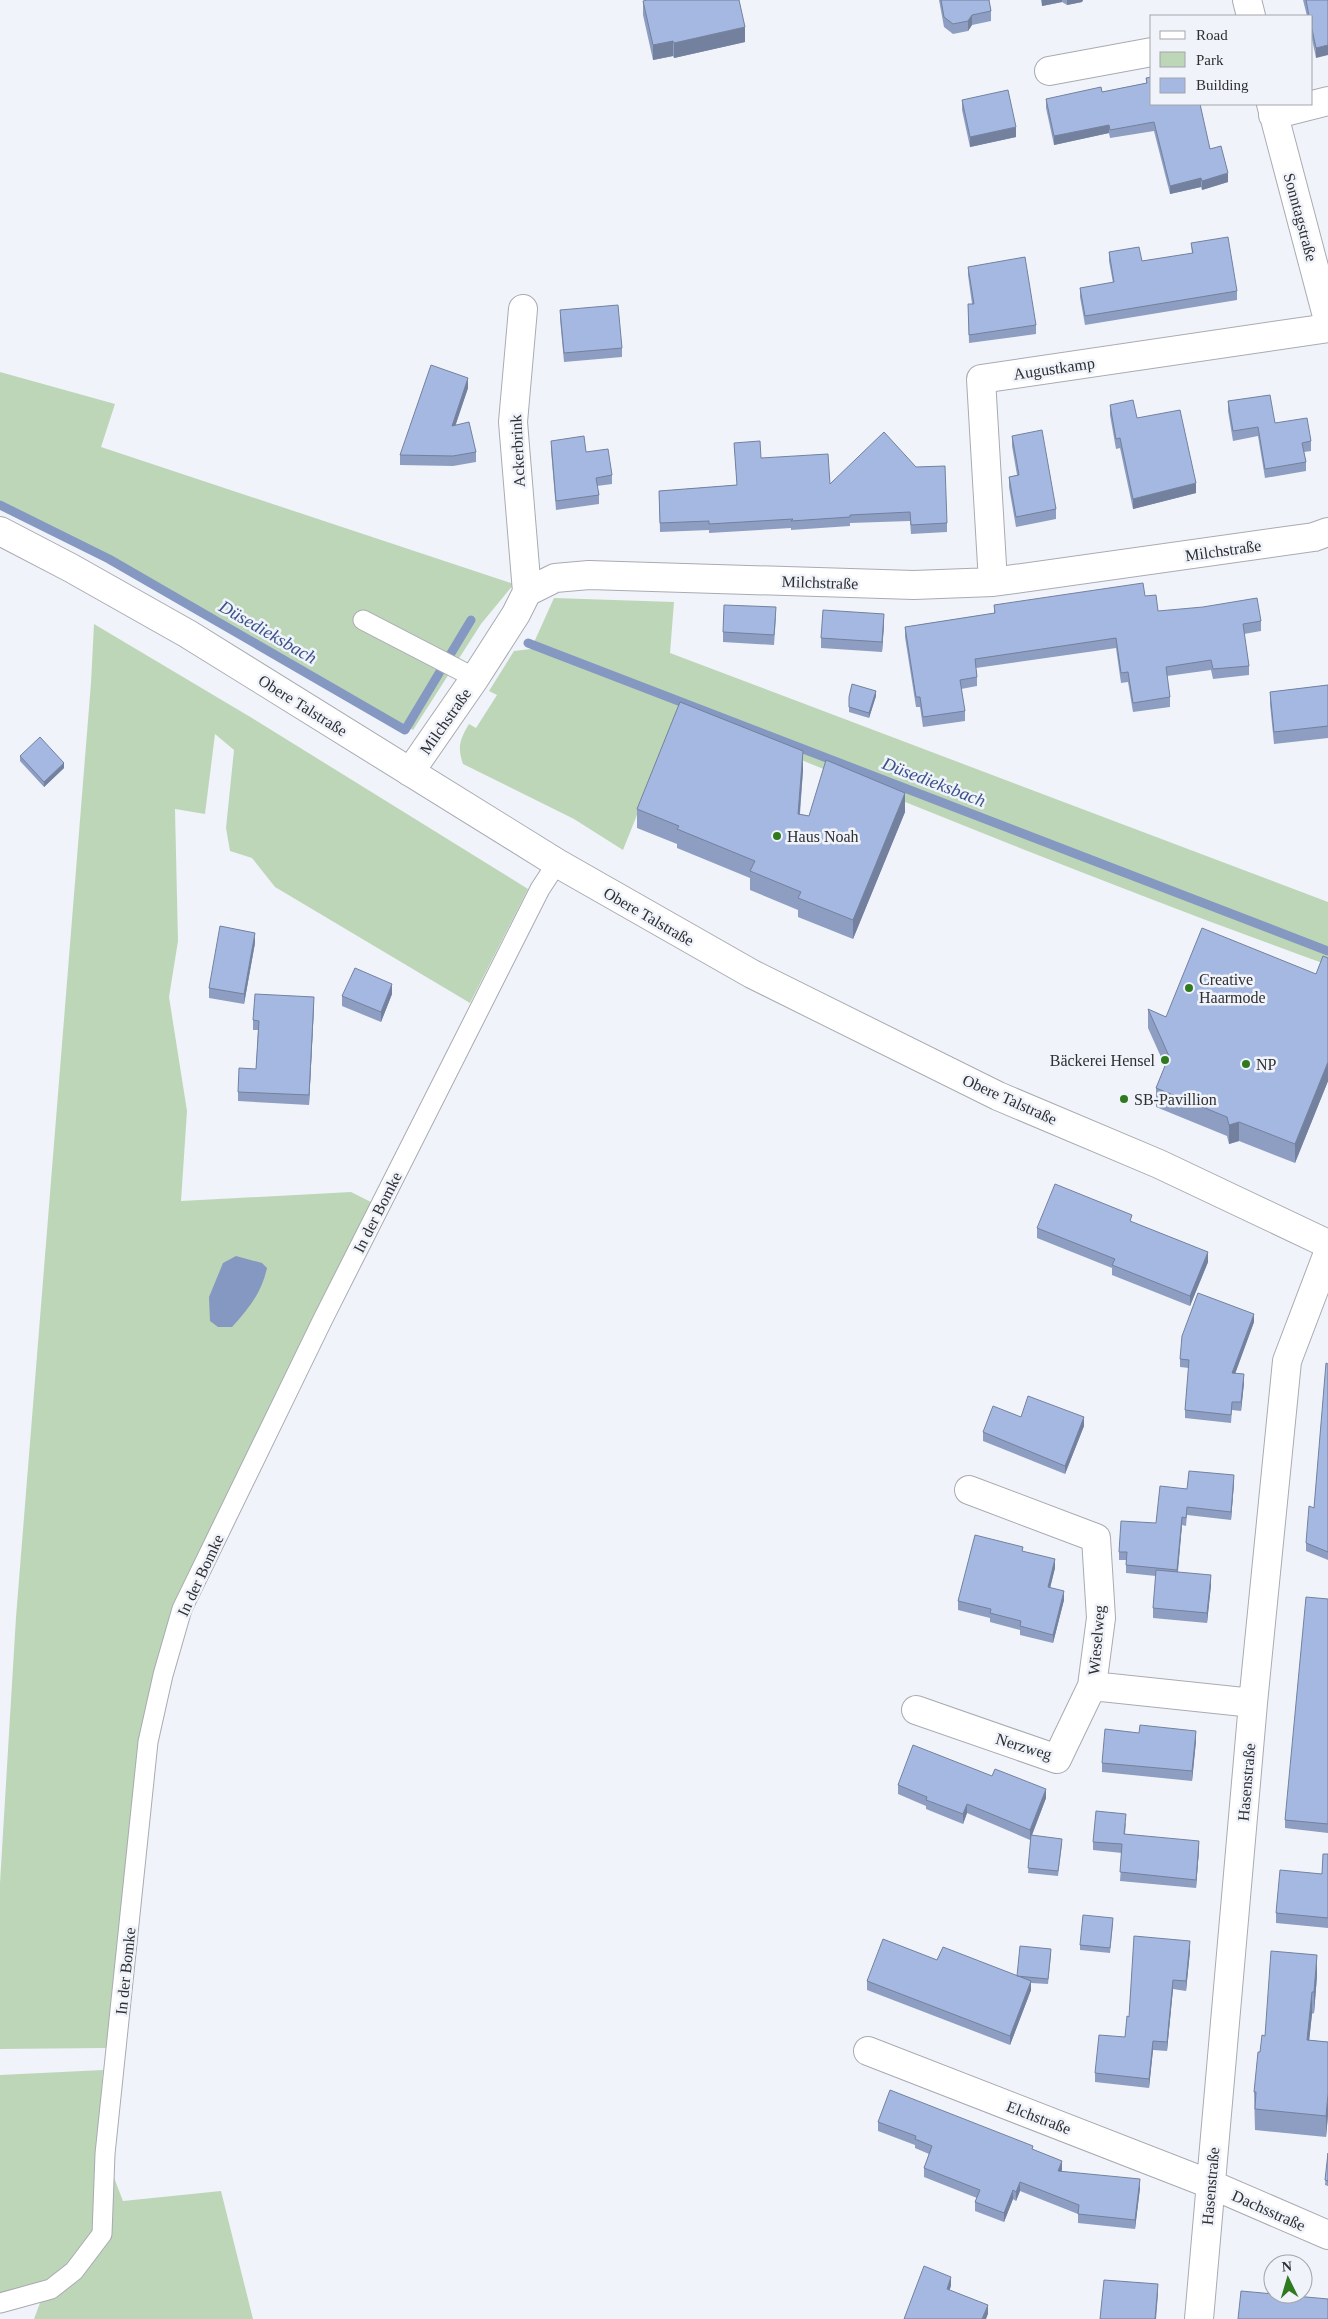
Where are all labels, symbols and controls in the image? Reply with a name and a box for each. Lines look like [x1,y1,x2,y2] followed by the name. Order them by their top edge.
[1150,15,1313,105] legend
[1196,27,1228,43] text: Road
[1196,52,1224,68] text: Park
[1196,77,1249,93] text: Building
[1280,171,1320,263] street label: Sonntagstraße
[1012,354,1096,384] street label: Augustkamp
[507,414,528,488] street label: Ackerbrink
[1184,537,1262,564] street label: Milchstraße
[781,573,858,592] street label: Milchstraße
[215,596,320,668] water label: Düsedieksbach
[255,671,350,739] street label: Obere Talstraße
[417,685,474,757] street label: Milchstraße
[879,753,988,811] water label: Düsedieksbach
[787,828,859,845] place label: Haus Noah
[771,830,783,842] marker: Haus Noah
[601,884,697,949] street label: Obere Talstraße
[1199,971,1266,1006] place label: Creative Haarmode
[1183,982,1195,994] marker: Creative Haarmode
[1050,1052,1156,1069] place label: Bäckerei Hensel
[1159,1054,1171,1066] marker: Bäckerei Hensel
[1256,1056,1277,1073] place label: NP
[1240,1058,1252,1070] marker: NP
[960,1071,1059,1128] street label: Obere Talstraße
[1134,1091,1217,1108] place label: SB-Pavillion
[1118,1093,1130,1105] marker: SB-Pavillion
[350,1169,405,1255] street label: In der Bomke
[174,1532,227,1619] street label: In der Bomke
[1085,1604,1109,1676] street label: Wieselweg
[993,1730,1054,1764] street label: Nerzweg
[1235,1742,1258,1822] street label: Hasenstraße
[112,1926,139,2016] street label: In der Bomke
[1004,2097,1073,2138] street label: Elchstraße
[1199,2146,1222,2226] street label: Hasenstraße
[1230,2187,1308,2234] street label: Dachsstraße
[1263,2254,1313,2304] north arrow
[1281,2259,1293,2274] text: N

